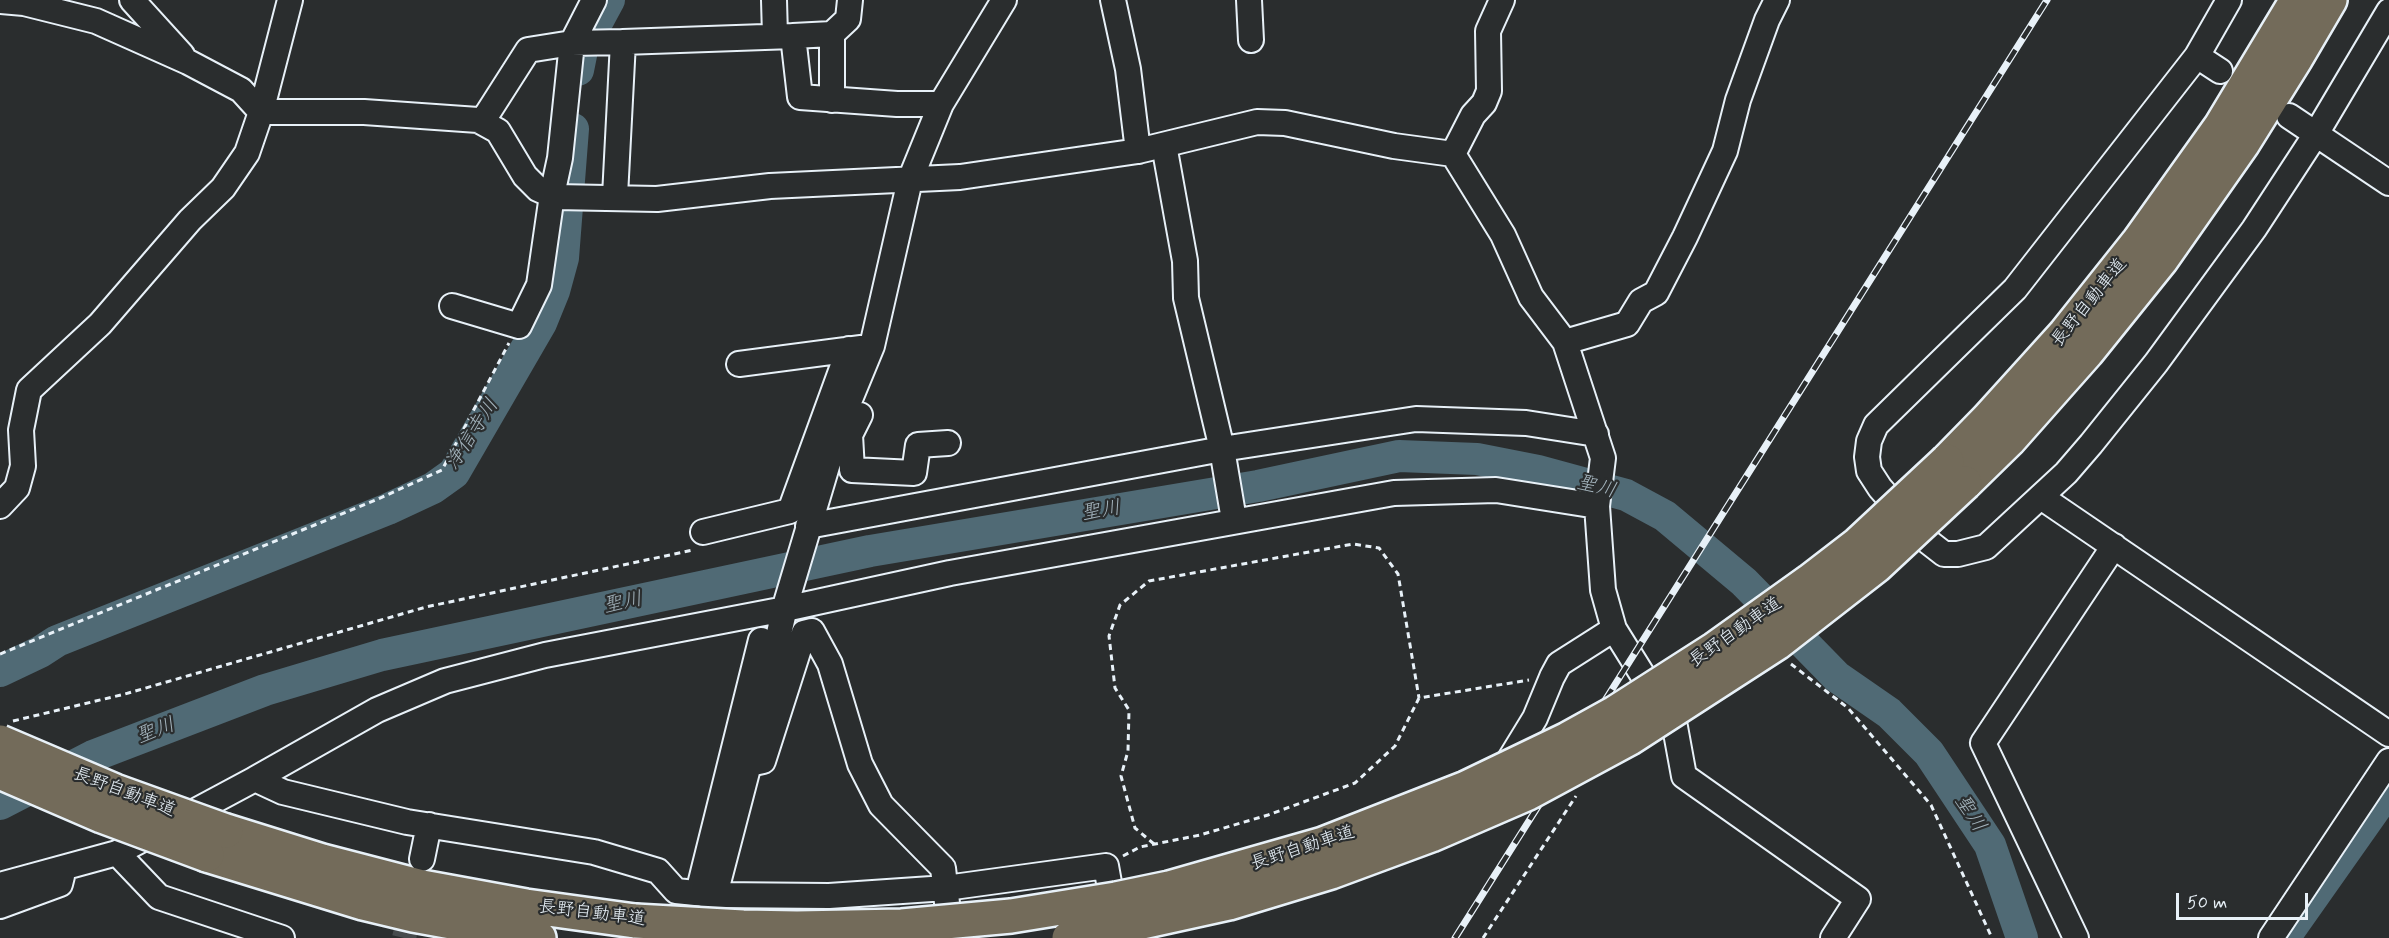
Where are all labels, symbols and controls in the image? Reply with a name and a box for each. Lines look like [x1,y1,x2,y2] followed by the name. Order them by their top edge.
[2048,254,2132,352] street label: 長野自動車道
[441,395,505,475] water label: 浄信寺川
[1574,472,1618,504] water label: 聖川
[1079,497,1123,527] water label: 聖川
[601,588,645,620] water label: 聖川
[1686,593,1786,673] street label: 長野自動車道
[133,714,179,750] water label: 聖川
[70,764,178,822] street label: 長野自動車道
[1948,791,1990,837] water label: 聖川
[1248,822,1358,876] street label: 長野自動車道
[2179,881,2311,919] scale bar
[2187,891,2227,915] text: 50 m
[537,897,647,931] street label: 長野自動車道

